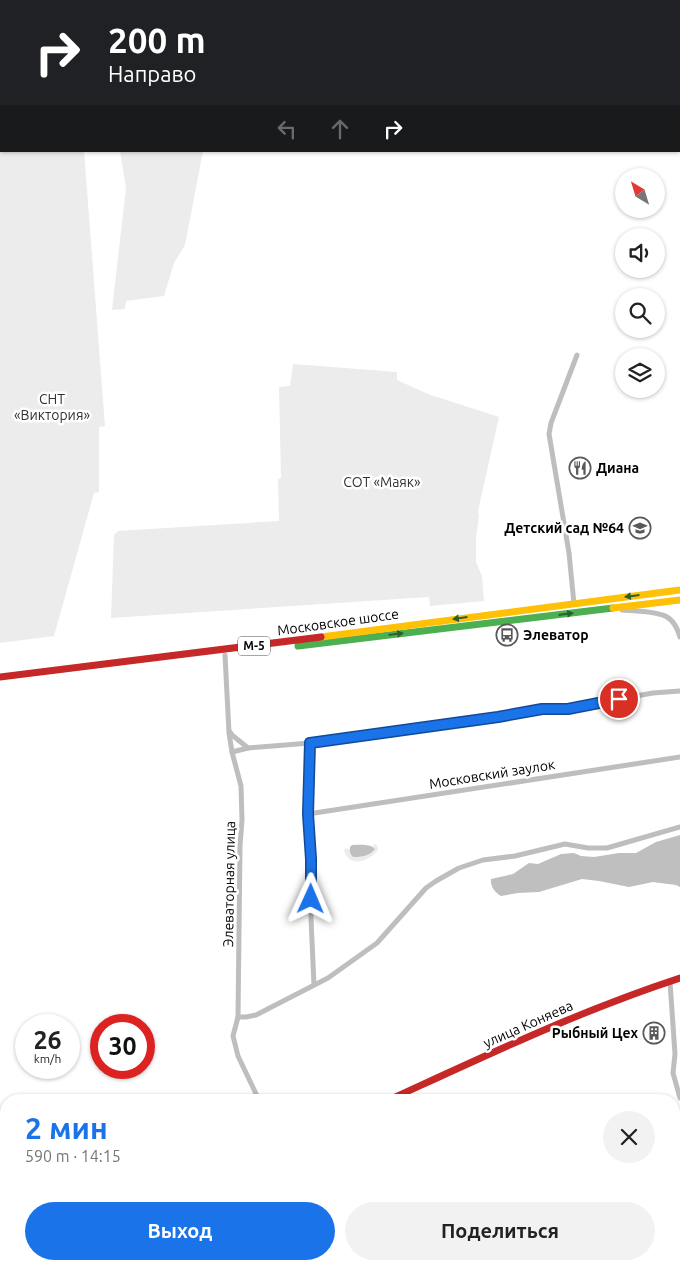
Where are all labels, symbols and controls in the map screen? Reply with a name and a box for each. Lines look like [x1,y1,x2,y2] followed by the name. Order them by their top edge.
[25,20,90,85] icon: right
[108,20,206,60] text: 200 m
[108,61,196,86] text: Направо
[273,115,301,143] icon: left
[326,115,354,143] icon: ahead
[379,115,407,143] icon: right
[615,168,665,218] north arrow
[615,168,665,398] map controls
[615,228,665,278] button: sound
[615,288,665,338] button: search
[615,348,665,398] button: layers
[14,391,90,423] park label: СНТ «Виктория»
[568,456,592,480] restaurant icon: Диана
[596,460,639,476] place label: Диана
[343,474,421,490] park label: СОТ «Маяк»
[628,516,652,540] school or university icon: Детский сад №64
[504,520,624,536] place label: Детский сад №64
[623,593,639,601] one-way arrow
[276,606,400,638] street label: Московское шоссе
[558,610,574,618] one-way arrow
[451,615,467,623] one-way arrow
[495,623,519,647] bus stop icon: Элеватор
[523,627,589,643] place label: Элеватор
[388,630,404,638] one-way arrow
[238,636,270,656] road number: М-5
[598,678,640,720] pin
[605,685,633,713] icon: arrive
[428,756,556,792] street label: Московский заулок
[220,821,238,947] street label: Элеваторная улица
[284,872,336,924] position arrow
[481,997,575,1051] street label: улица Коняева
[90,1014,155,1079] speed limit sign: 30
[642,1021,666,1045] building icon: Рыбный Цех
[552,1025,638,1041] place label: Рыбный Цех
[33,1026,62,1054] text: 26
[34,1052,61,1065] text: km/h
[25,1111,108,1145] text: 2 мин
[603,1111,655,1163] button: close
[25,1147,121,1165] text: 590 m · 14:15
[25,1202,335,1260] button: Выход
[345,1202,655,1260] button: Поделиться

